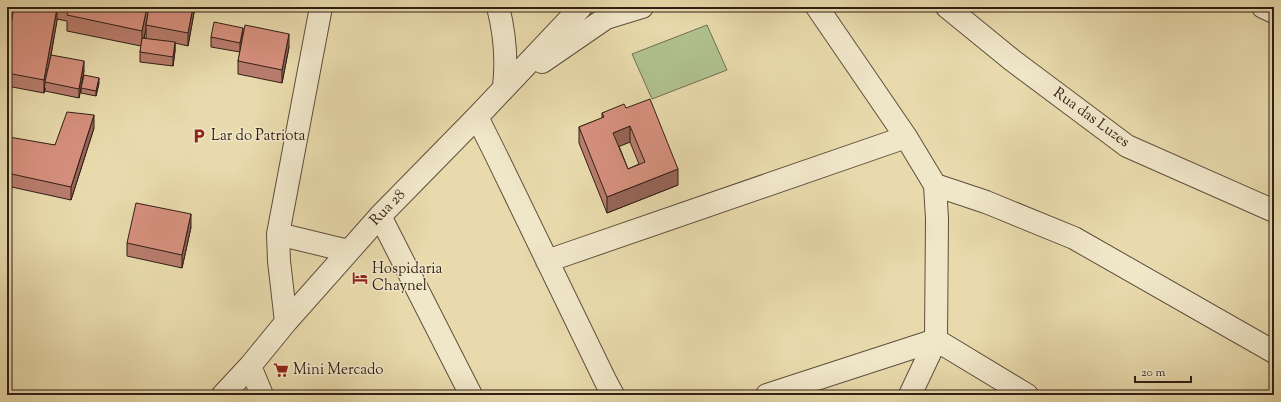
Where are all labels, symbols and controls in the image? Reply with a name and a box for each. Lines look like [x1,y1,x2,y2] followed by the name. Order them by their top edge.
[1048,83,1134,153] street label: Rua das Luzes
[211,126,306,147] place label: Lar do Patriota
[190,127,208,145] parking icon: Lar do Patriota
[365,185,411,231] street label: Rua 28
[372,259,443,297] place label: Hospidaria Chaynel
[351,269,369,287] hotel icon: Hospidaria Chaynel
[1135,358,1191,384] scale bar
[293,360,384,381] place label: Mini Mercado
[272,361,290,379] supermarket icon: Mini Mercado
[1141,364,1166,382] text: 20 m

